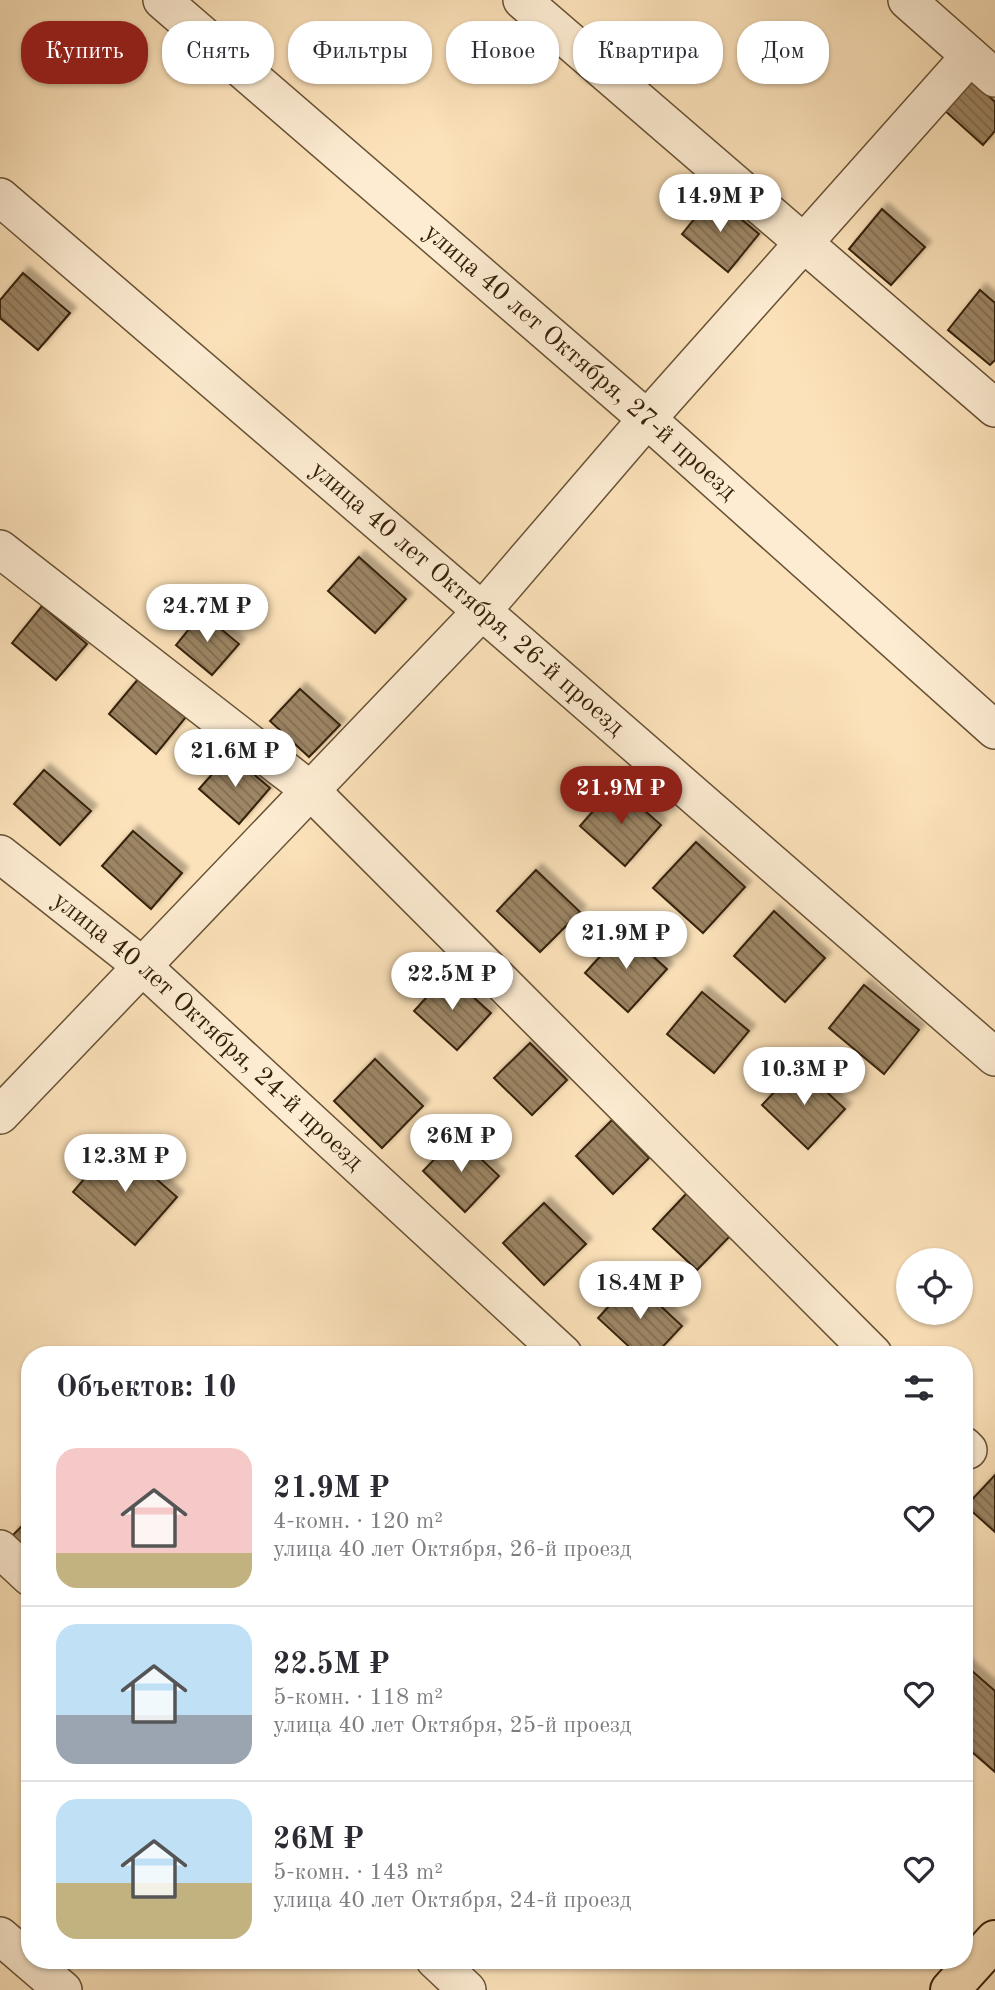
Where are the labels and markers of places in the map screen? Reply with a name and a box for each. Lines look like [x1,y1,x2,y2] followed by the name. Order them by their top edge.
[655,174,785,234] pin: 14.9M ₽
[142,584,272,644] pin: 24.7M ₽
[170,730,300,789] pin: 21.6M ₽
[556,766,686,826] pin: 21.9M ₽
[561,912,691,971] pin: 21.9M ₽
[387,953,517,1012] pin: 22.5M ₽
[739,1048,869,1107] pin: 10.3M ₽
[412,1114,510,1174] pin: 26M ₽
[60,1134,190,1194] pin: 12.3M ₽
[575,1262,705,1321] pin: 18.4M ₽

